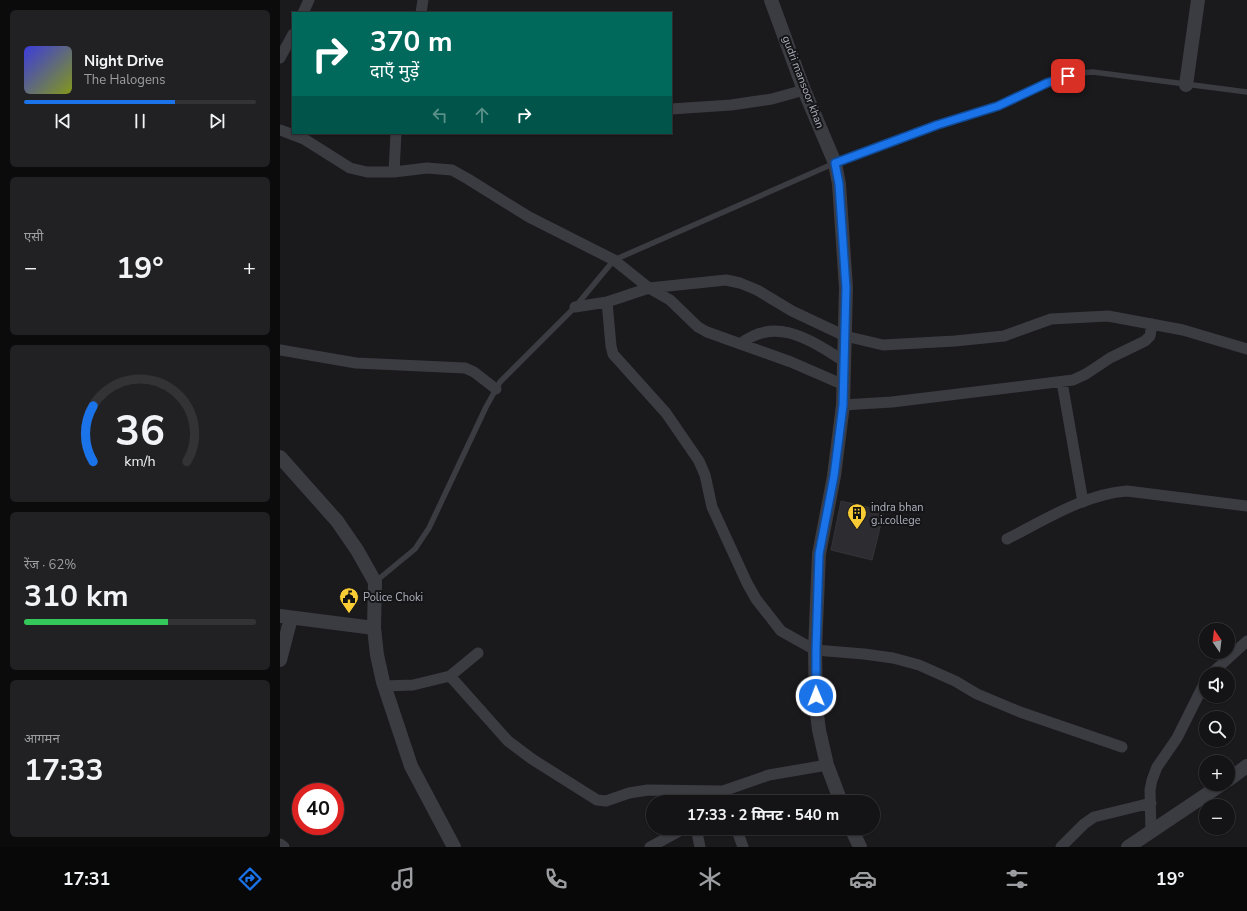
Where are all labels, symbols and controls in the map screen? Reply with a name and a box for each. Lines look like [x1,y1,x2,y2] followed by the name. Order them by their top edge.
[370,23,453,61] text: 370 m
[304,28,356,80] icon: right
[778,34,828,130] street label: gudri mansoor khan
[84,51,164,71] text: Night Drive
[370,59,419,83] text: दाएँ मुड़ें
[1051,59,1085,93] pin
[1057,65,1079,87] icon: arrive
[84,71,165,89] text: The Halogens
[429,104,451,126] icon: left
[471,104,493,126] icon: ahead
[513,104,535,126] icon: right
[52,110,74,132] icon: previous
[129,110,151,132] icon: pause
[206,110,228,132] icon: next
[24,228,43,246] text: एसी
[116,248,164,289] text: 19°
[24,253,37,283] text: −
[243,253,256,283] text: +
[115,402,165,459] text: 36
[124,451,156,470] text: km/h
[871,500,924,528] place label: indra bhan g.i.college
[846,502,868,530] building icon: indra bhan g.i.college
[24,556,76,574] text: रेंज · 62%
[24,576,129,617] text: 310 km
[338,586,360,614] public building icon: Police Choki
[363,590,423,605] place label: Police Choki
[1199,623,1235,659] north arrow
[1199,623,1235,835] map controls
[1199,667,1235,703] button: sound
[795,675,837,717] position arrow
[1199,711,1235,747] button: search
[24,730,60,748] text: आगमन
[24,750,103,791] text: 17:33
[1199,755,1235,791] button: +
[292,783,344,835] speed limit sign: 40
[1199,799,1235,835] button: −
[687,805,839,825] text: 17:33 · 2 मिनट · 540 m
[236,865,264,893] icon: directions
[389,865,417,893] icon: music
[542,865,570,893] icon: phone
[696,865,724,893] icon: climate
[849,865,877,893] icon: car
[1003,865,1031,893] icon: filters
[63,867,110,891] text: 17:31
[1156,867,1184,891] text: 19°

